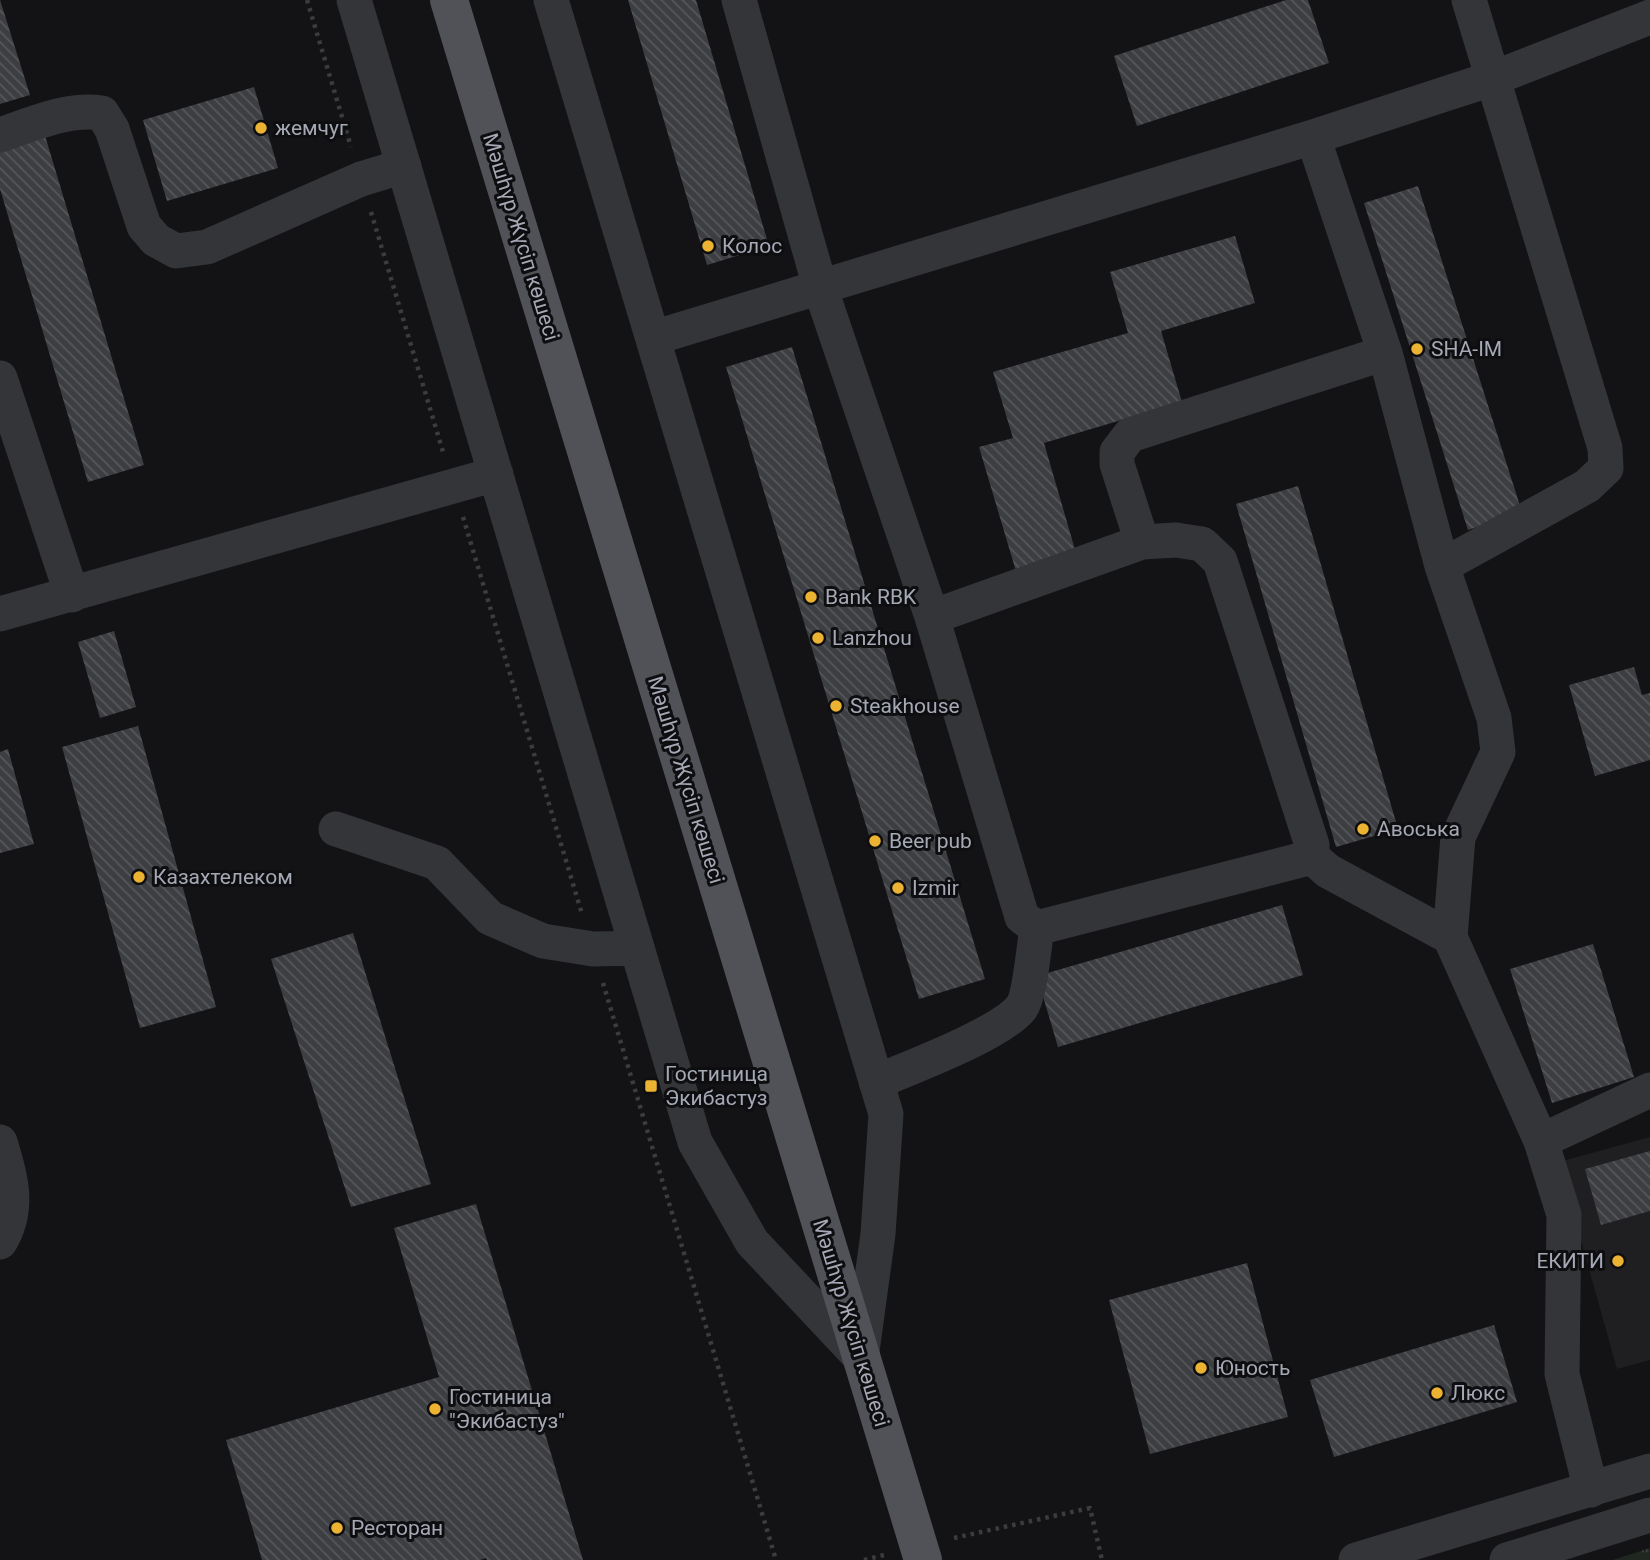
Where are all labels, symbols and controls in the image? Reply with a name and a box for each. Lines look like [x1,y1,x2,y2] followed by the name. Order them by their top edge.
[275,116,348,140] place label: жемчуг
[253,120,269,136] marker: жемчуг
[478,130,564,344] street label: Мәшһүр Жүсіп көшесі
[722,234,782,258] place label: Колос
[700,238,716,254] marker: Колос
[1431,337,1502,361] place label: SHA-IM
[1409,341,1425,357] marker: SHA-IM
[825,585,917,609] place label: Bank RBK
[803,589,819,605] marker: Bank RBK
[832,626,912,650] place label: Lanzhou
[810,630,826,646] marker: Lanzhou
[643,673,729,887] street label: Мәшһүр Жүсіп көшесі
[850,694,960,718] place label: Steakhouse
[828,698,844,714] marker: Steakhouse
[1377,817,1460,841] place label: Авоська
[1355,821,1371,837] marker: Авоська
[889,829,972,853] place label: Beer pub
[867,833,883,849] marker: Beer pub
[153,865,293,889] place label: Казахтелеком
[131,869,147,885] marker: Казахтелеком
[912,876,959,900] place label: Izmir
[890,880,906,896] marker: Izmir
[665,1062,768,1110] place label: Гостиница Экибастуз
[643,1078,659,1094] marker: Гостиница Экибастуз
[808,1216,894,1430] street label: Мәшһүр Жүсіп көшесі
[1536,1249,1604,1273] place label: ЕКИТИ
[1610,1253,1626,1269] marker: ЕКИТИ
[1215,1356,1290,1380] place label: Юность
[1193,1360,1209,1376] marker: Юность
[1451,1381,1505,1405] place label: Люкс
[449,1385,565,1433] place label: Гостиница "Экибастуз"
[1429,1385,1445,1401] marker: Люкс
[427,1401,443,1417] marker: Гостиница "Экибастуз"
[351,1516,443,1540] place label: Ресторан
[329,1520,345,1536] marker: Ресторан

